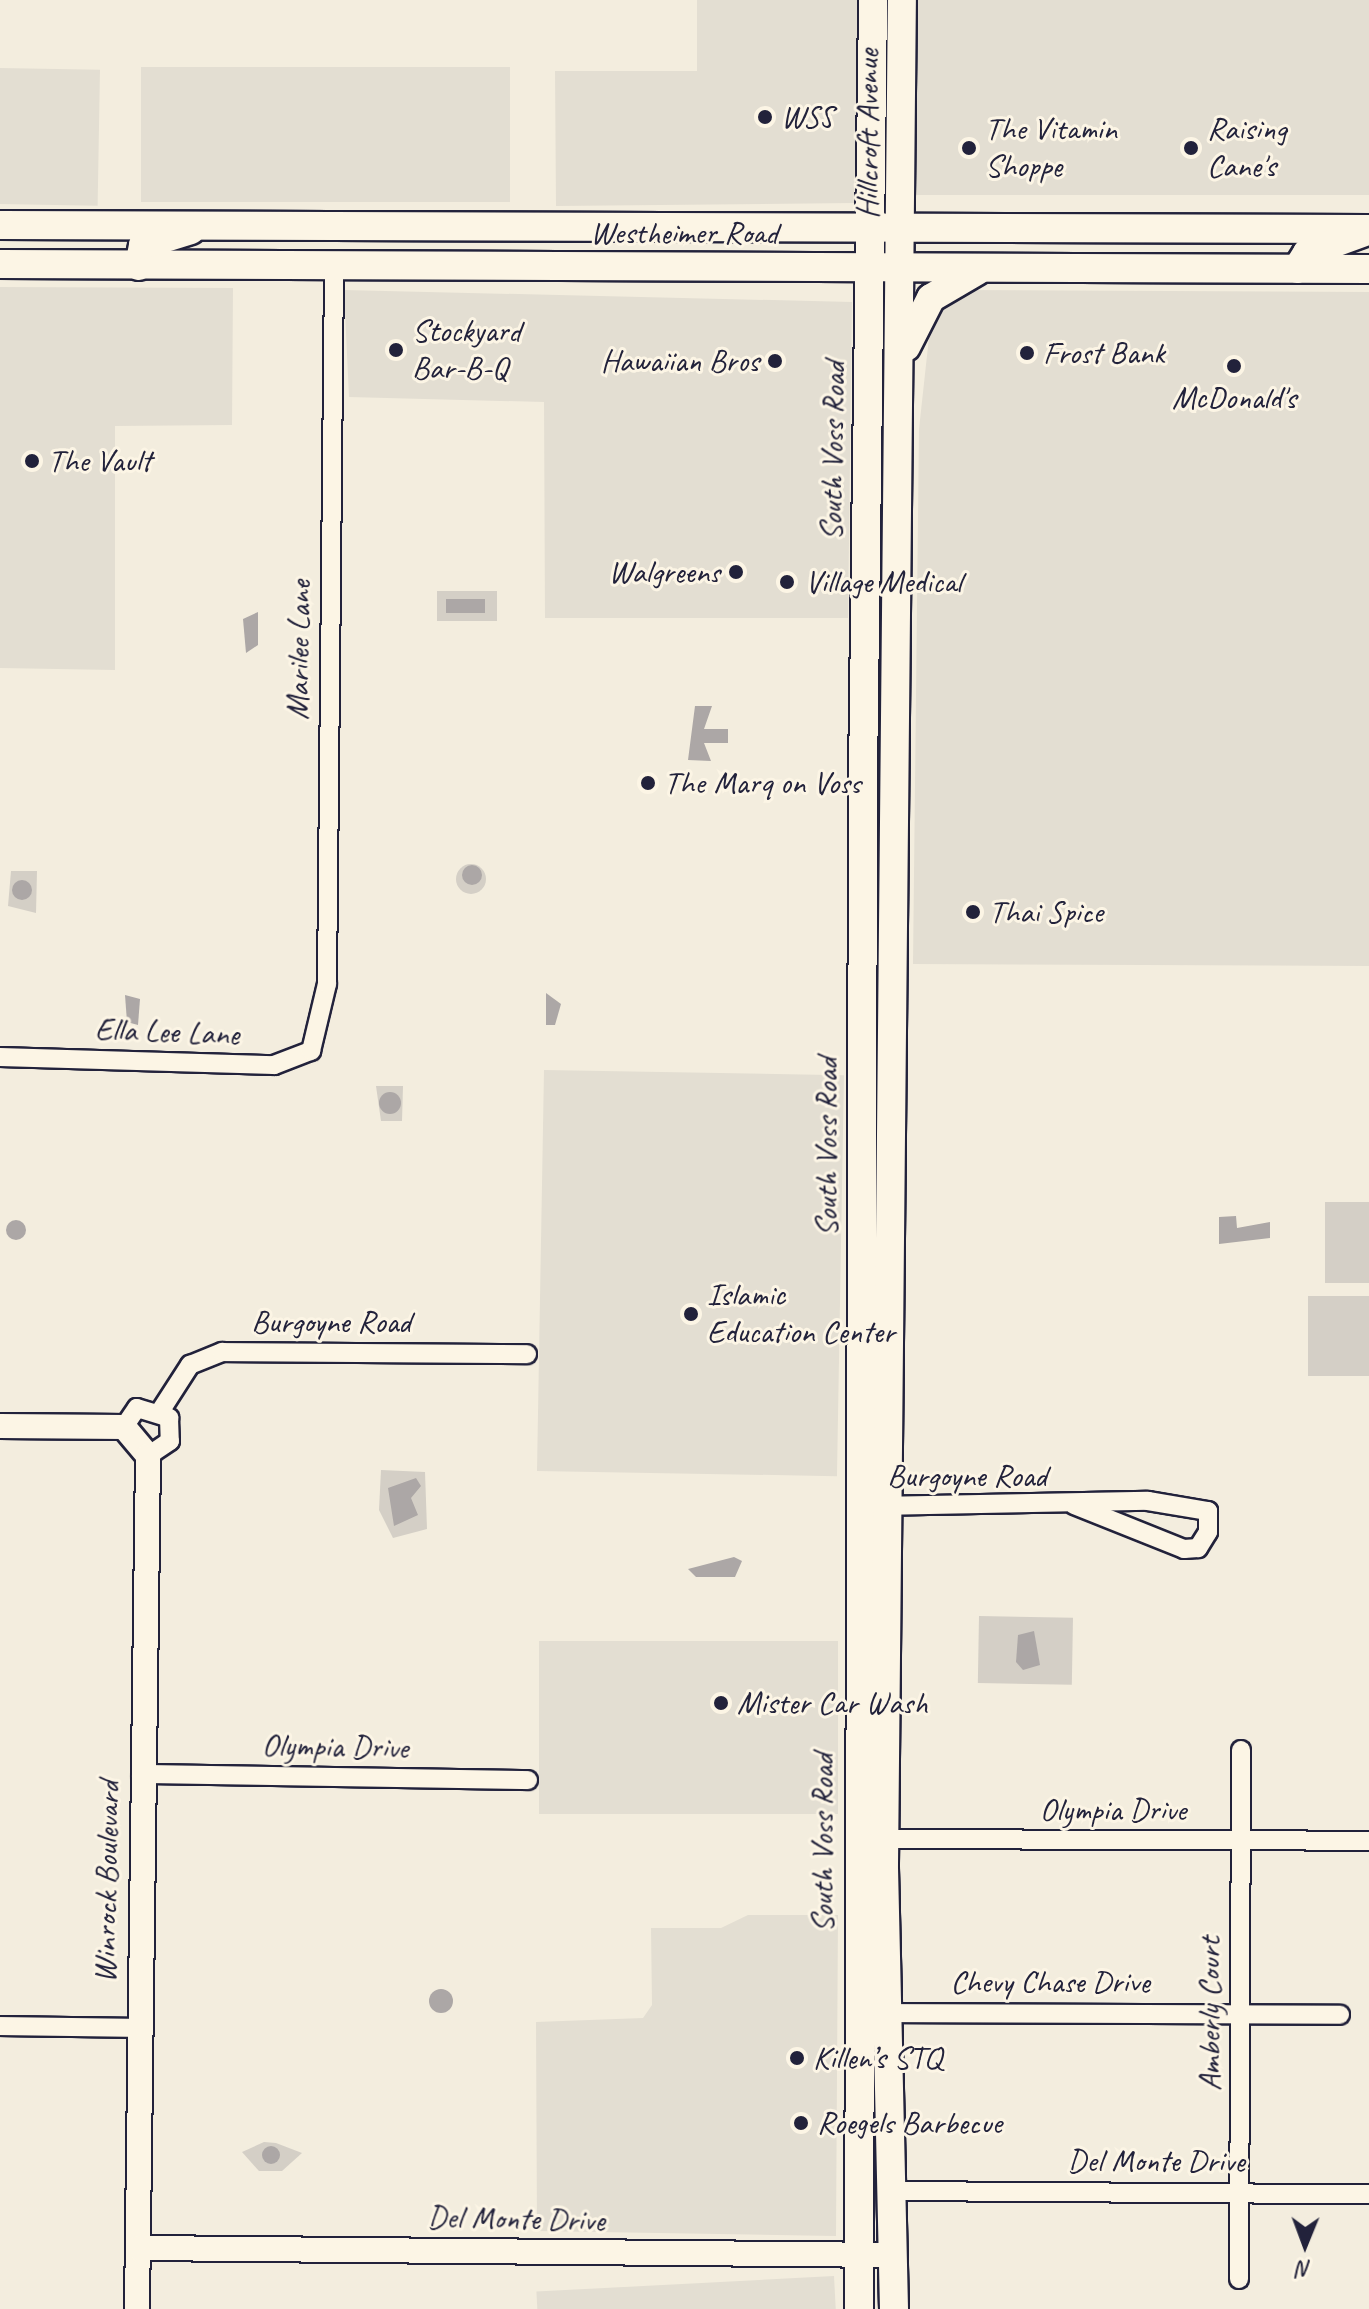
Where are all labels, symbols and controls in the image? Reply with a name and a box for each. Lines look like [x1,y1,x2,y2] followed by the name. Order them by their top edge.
[849,49,887,219] street label: Hillcroft Avenue
[781,98,833,136] place label: WSS
[756,108,774,126] marker: WSS
[985,111,1118,186] place label: The Vitamin Shoppe
[1207,111,1286,186] place label: Raising Cane's
[960,139,978,157] marker: The Vitamin Shoppe
[1182,139,1200,157] marker: Raising Cane's
[590,214,778,252] street label: Westheimer Road
[412,313,521,388] place label: Stockyard Bar-B-Q
[1043,334,1166,372] place label: Frost Bank
[387,341,405,359] marker: Stockyard Bar-B-Q
[601,342,759,380] place label: Hawaiian Bros
[1018,344,1036,362] marker: Frost Bank
[766,352,784,370] marker: Hawaiian Bros
[1225,357,1243,375] marker: McDonald's
[812,360,854,542] street label: South Voss Road
[1172,379,1296,417] place label: McDonald's
[48,442,152,480] place label: The Vault
[23,452,41,470] marker: The Vault
[609,553,720,591] place label: Walgreens
[727,563,745,581] marker: Walgreens
[805,563,962,601] place label: Village Medical
[776,571,798,593] marker: Village Medical
[279,579,319,721] street label: Marilee Lane
[664,764,862,802] place label: The Marq on Voss
[639,774,657,792] marker: The Marq on Voss
[989,893,1102,931] place label: Thai Spice
[964,903,982,921] marker: Thai Spice
[94,1010,240,1054] street label: Ella Lee Lane
[808,1057,846,1237] street label: South Voss Road
[707,1277,895,1352] place label: Islamic Education Center
[251,1303,411,1341] street label: Burgoyne Road
[682,1305,700,1323] marker: Islamic Education Center
[887,1457,1047,1495] street label: Burgoyne Road
[737,1684,928,1722] place label: Mister Car Wash
[712,1694,730,1712] marker: Mister Car Wash
[261,1727,409,1767] street label: Olympia Drive
[804,1753,842,1933] street label: South Voss Road
[86,1780,128,1984] street label: Winrock Boulevard
[1040,1791,1186,1829] street label: Olympia Drive
[1191,1937,1229,2091] street label: Amberly Court
[950,1963,1150,2001] street label: Chevy Chase Drive
[813,2039,941,2077] place label: Killen’s STQ
[788,2049,806,2067] marker: Killen’s STQ
[817,2104,1002,2142] place label: Roegels Barbecue
[792,2114,810,2132] marker: Roegels Barbecue
[1067,2142,1245,2180] street label: Del Monte Drive
[427,2198,605,2240] street label: Del Monte Drive
[1265,2205,1345,2285] north arrow
[1298,2255,1312,2283] text: N

